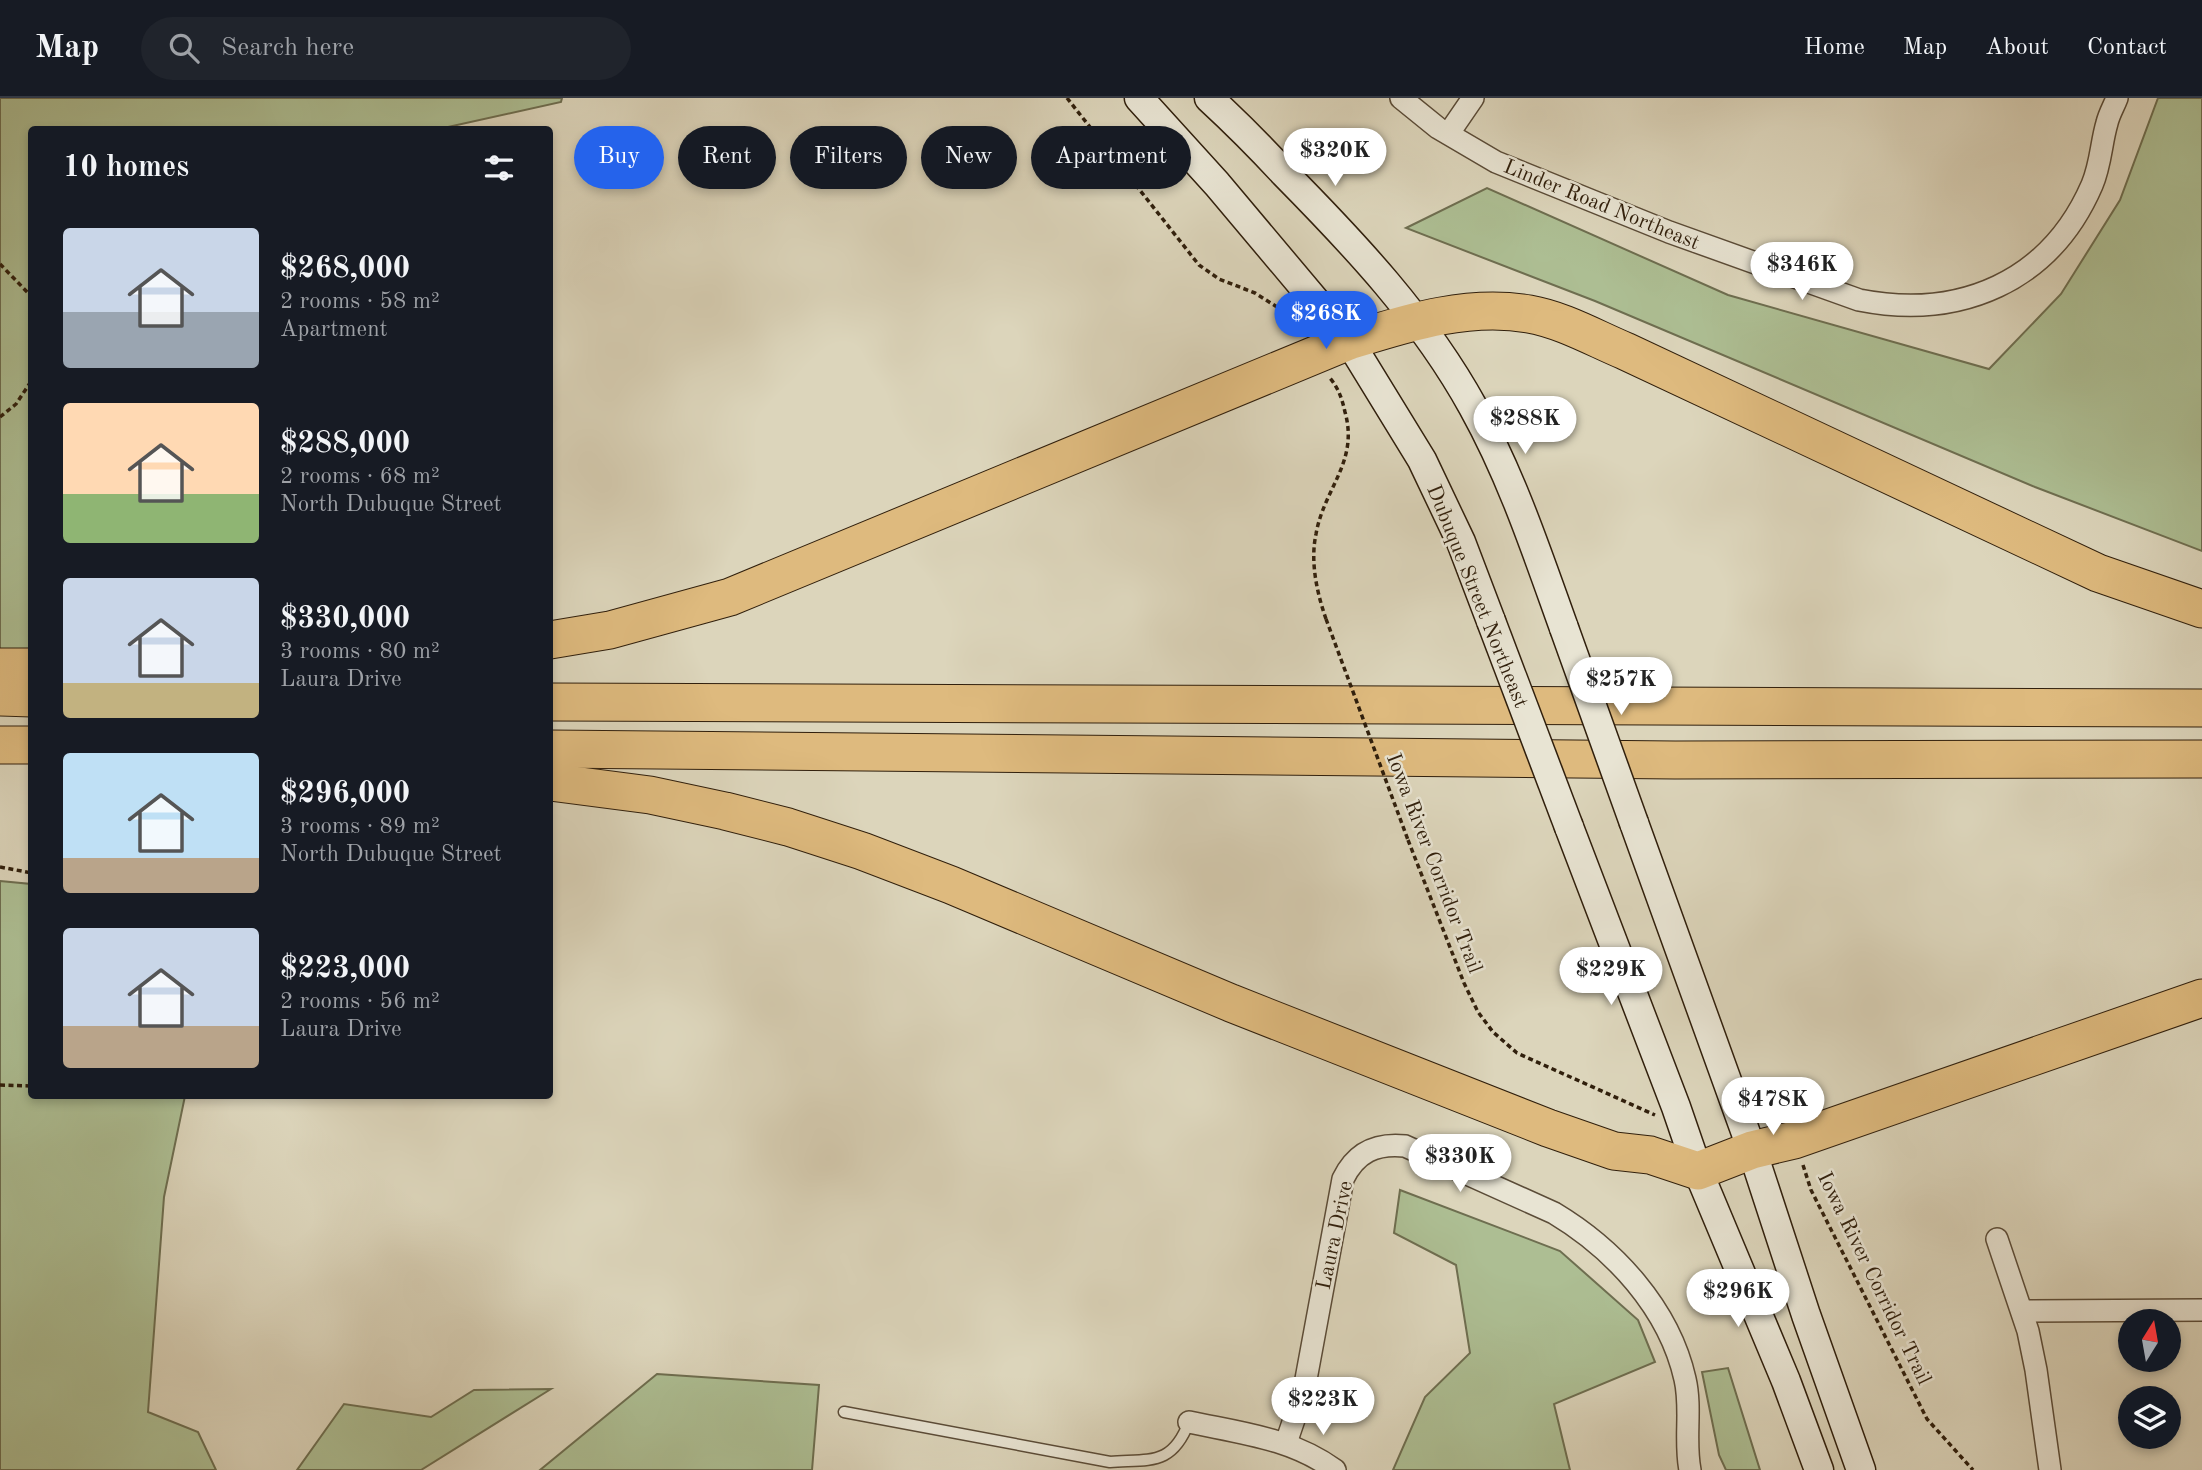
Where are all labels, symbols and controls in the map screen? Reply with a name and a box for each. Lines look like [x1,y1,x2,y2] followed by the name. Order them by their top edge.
[141,17,631,80] search box
[165,29,203,67] icon: search
[35,32,99,65] text: Map
[221,35,354,61] text: Search here
[1804,36,1865,60] text: Home
[1903,36,1947,60] text: Map
[1985,36,2049,60] text: About
[2087,36,2167,60] text: Contact
[574,126,664,189] chip: Buy
[678,126,776,189] chip: Rent
[790,126,907,189] chip: Filters
[921,126,1017,189] chip: New
[1031,126,1191,189] chip: Apartment
[1286,129,1384,188] pin: $320K
[1299,139,1371,162] text: $320K
[480,149,518,187] icon: filters
[63,153,189,183] text: 10 homes
[1500,156,1702,254] street label: Linder Road Northeast
[1753,242,1851,302] pin: $346K
[1766,253,1838,276] text: $346K
[280,254,410,284] text: $268,000
[119,256,203,340] icon: home
[280,290,440,313] text: 2 rooms · 58 m²
[1277,292,1375,351] pin: $268K
[1290,302,1362,325] text: $268K
[280,318,388,341] text: Apartment
[1476,396,1574,456] pin: $288K
[1489,407,1561,430] text: $288K
[280,429,410,459] text: $288,000
[119,431,203,515] icon: home
[280,465,440,488] text: 2 rooms · 68 m²
[1422,482,1531,711] street label: Dubuque Street Northeast
[280,493,502,516] text: North Dubuque Street
[280,604,410,634] text: $330,000
[119,606,203,690] icon: home
[280,640,440,663] text: 3 rooms · 80 m²
[1572,658,1670,717] pin: $257K
[280,668,402,691] text: Laura Drive
[1585,668,1657,691] text: $257K
[1382,751,1485,977] street label: Iowa River Corridor Trail
[280,779,410,809] text: $296,000
[119,781,203,865] icon: home
[280,815,440,838] text: 3 rooms · 89 m²
[280,843,502,866] text: North Dubuque Street
[1562,948,1660,1007] pin: $229K
[280,954,410,984] text: $223,000
[119,956,203,1040] icon: home
[1575,958,1647,981] text: $229K
[280,990,440,1013] text: 2 rooms · 56 m²
[280,1018,402,1041] text: Laura Drive
[1724,1077,1822,1137] pin: $478K
[1737,1088,1809,1111] text: $478K
[1411,1134,1509,1194] pin: $330K
[1424,1145,1496,1168] text: $330K
[1813,1169,1934,1389] street label: Iowa River Corridor Trail
[1314,1179,1357,1292] street label: Laura Drive
[1689,1270,1787,1329] pin: $296K
[1702,1280,1774,1303] text: $296K
[2118,1309,2180,1372] north arrow
[2118,1309,2181,1449] map controls
[1274,1378,1372,1437] pin: $223K
[2118,1386,2181,1449] button: layers
[1287,1388,1359,1411] text: $223K

